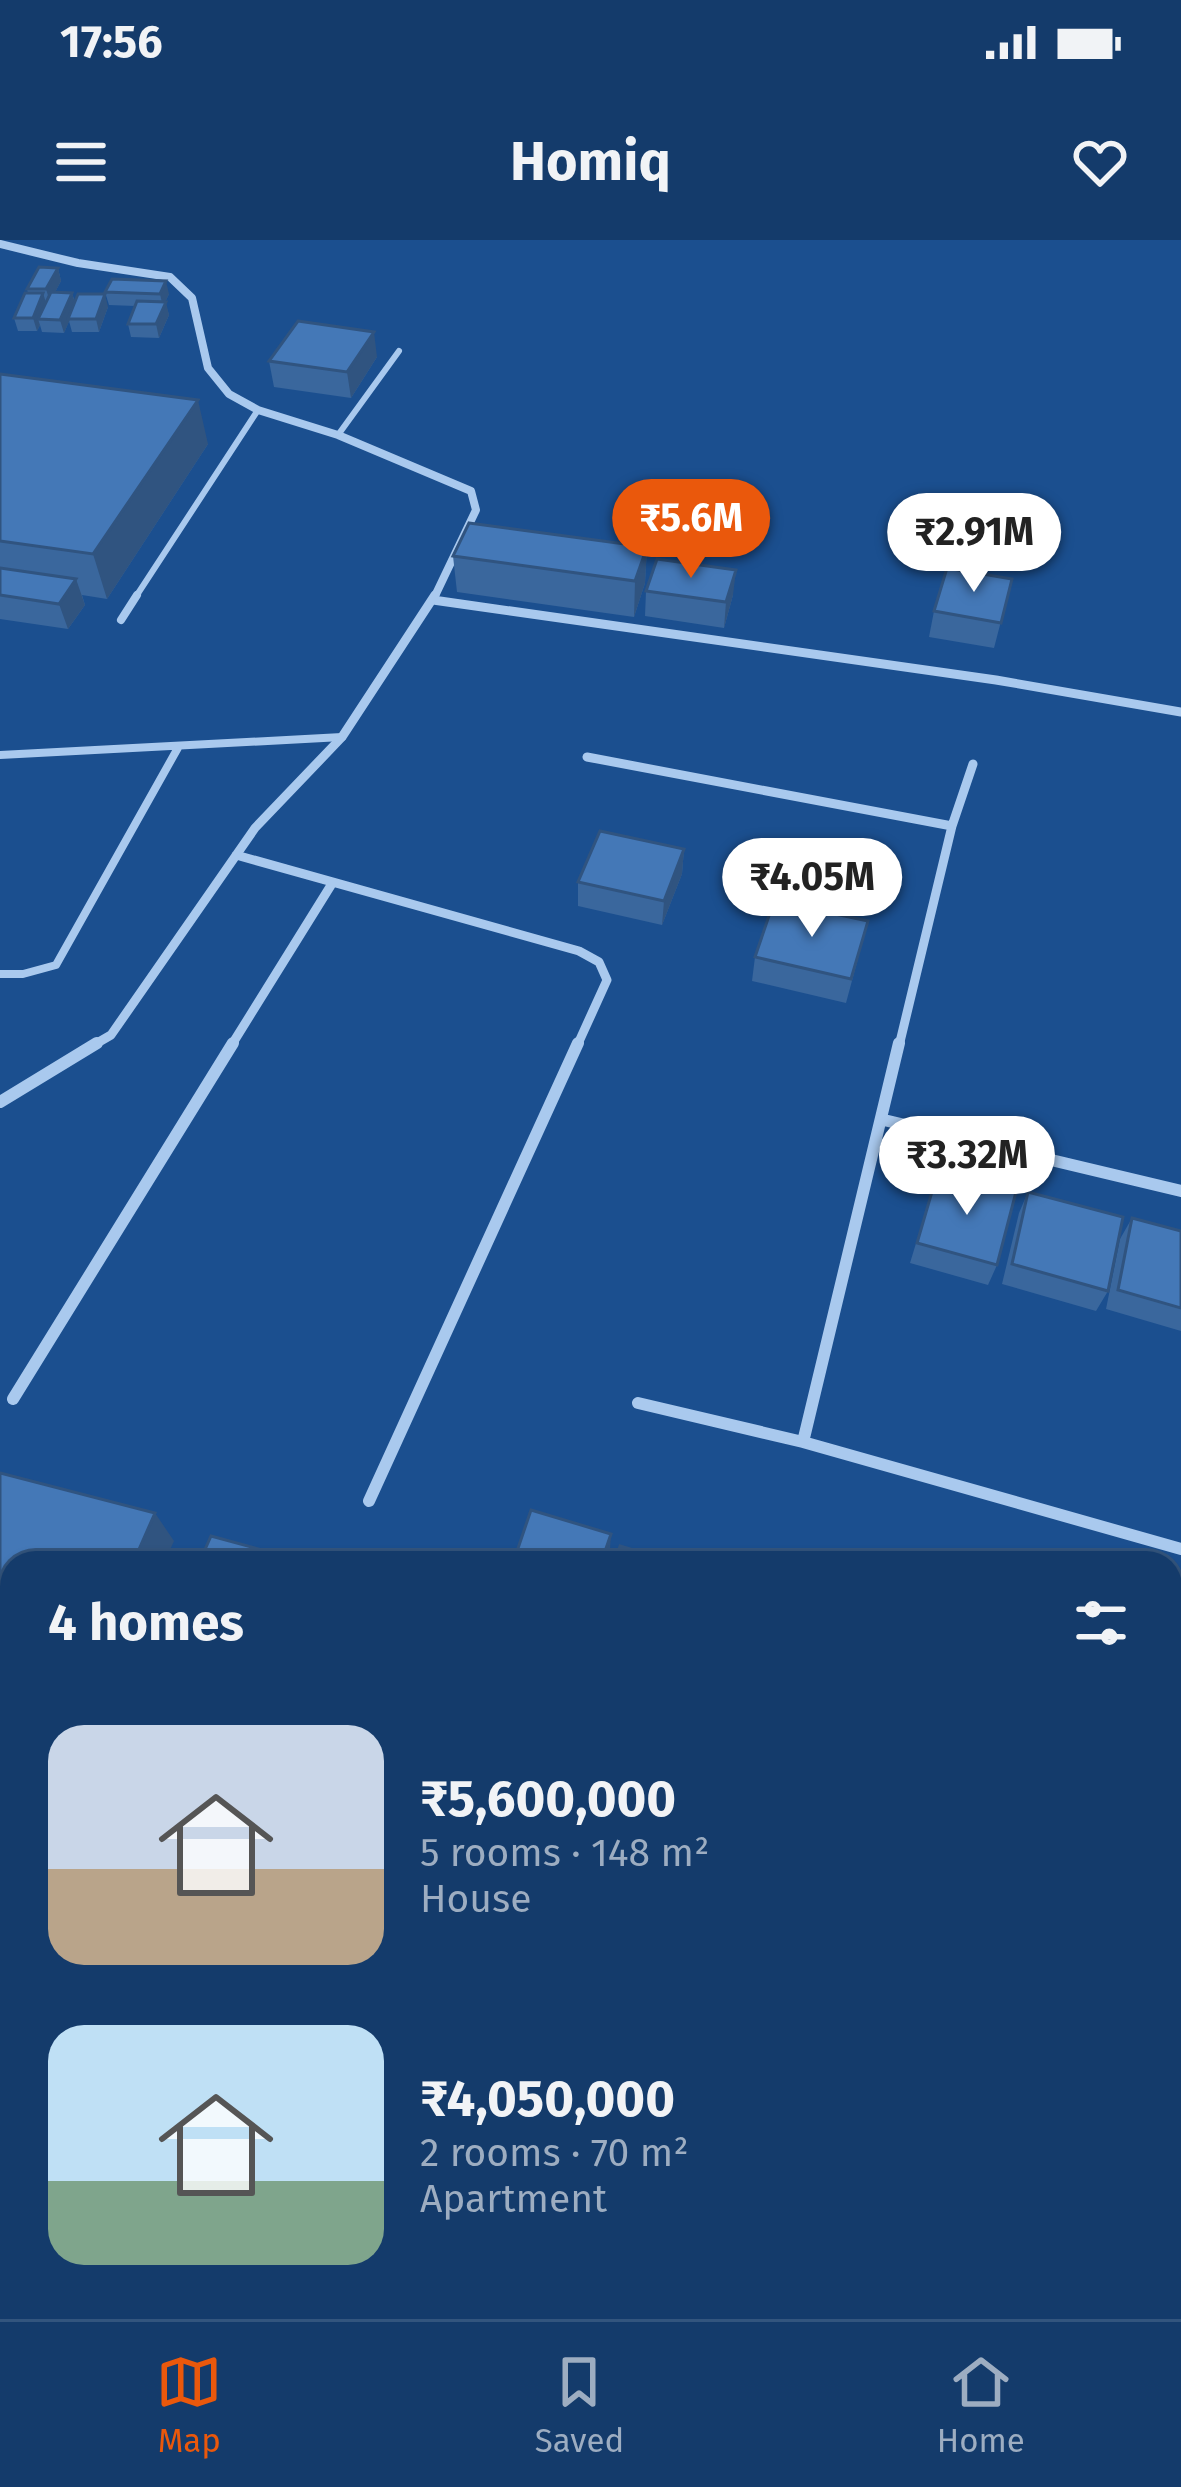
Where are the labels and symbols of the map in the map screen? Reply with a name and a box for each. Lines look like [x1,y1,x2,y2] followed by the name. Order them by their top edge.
[607,479,775,581] pin: ₹5.6M
[876,493,1072,595] pin: ₹2.91M
[714,838,910,940] pin: ₹4.05M
[869,1116,1065,1218] pin: ₹3.32M

